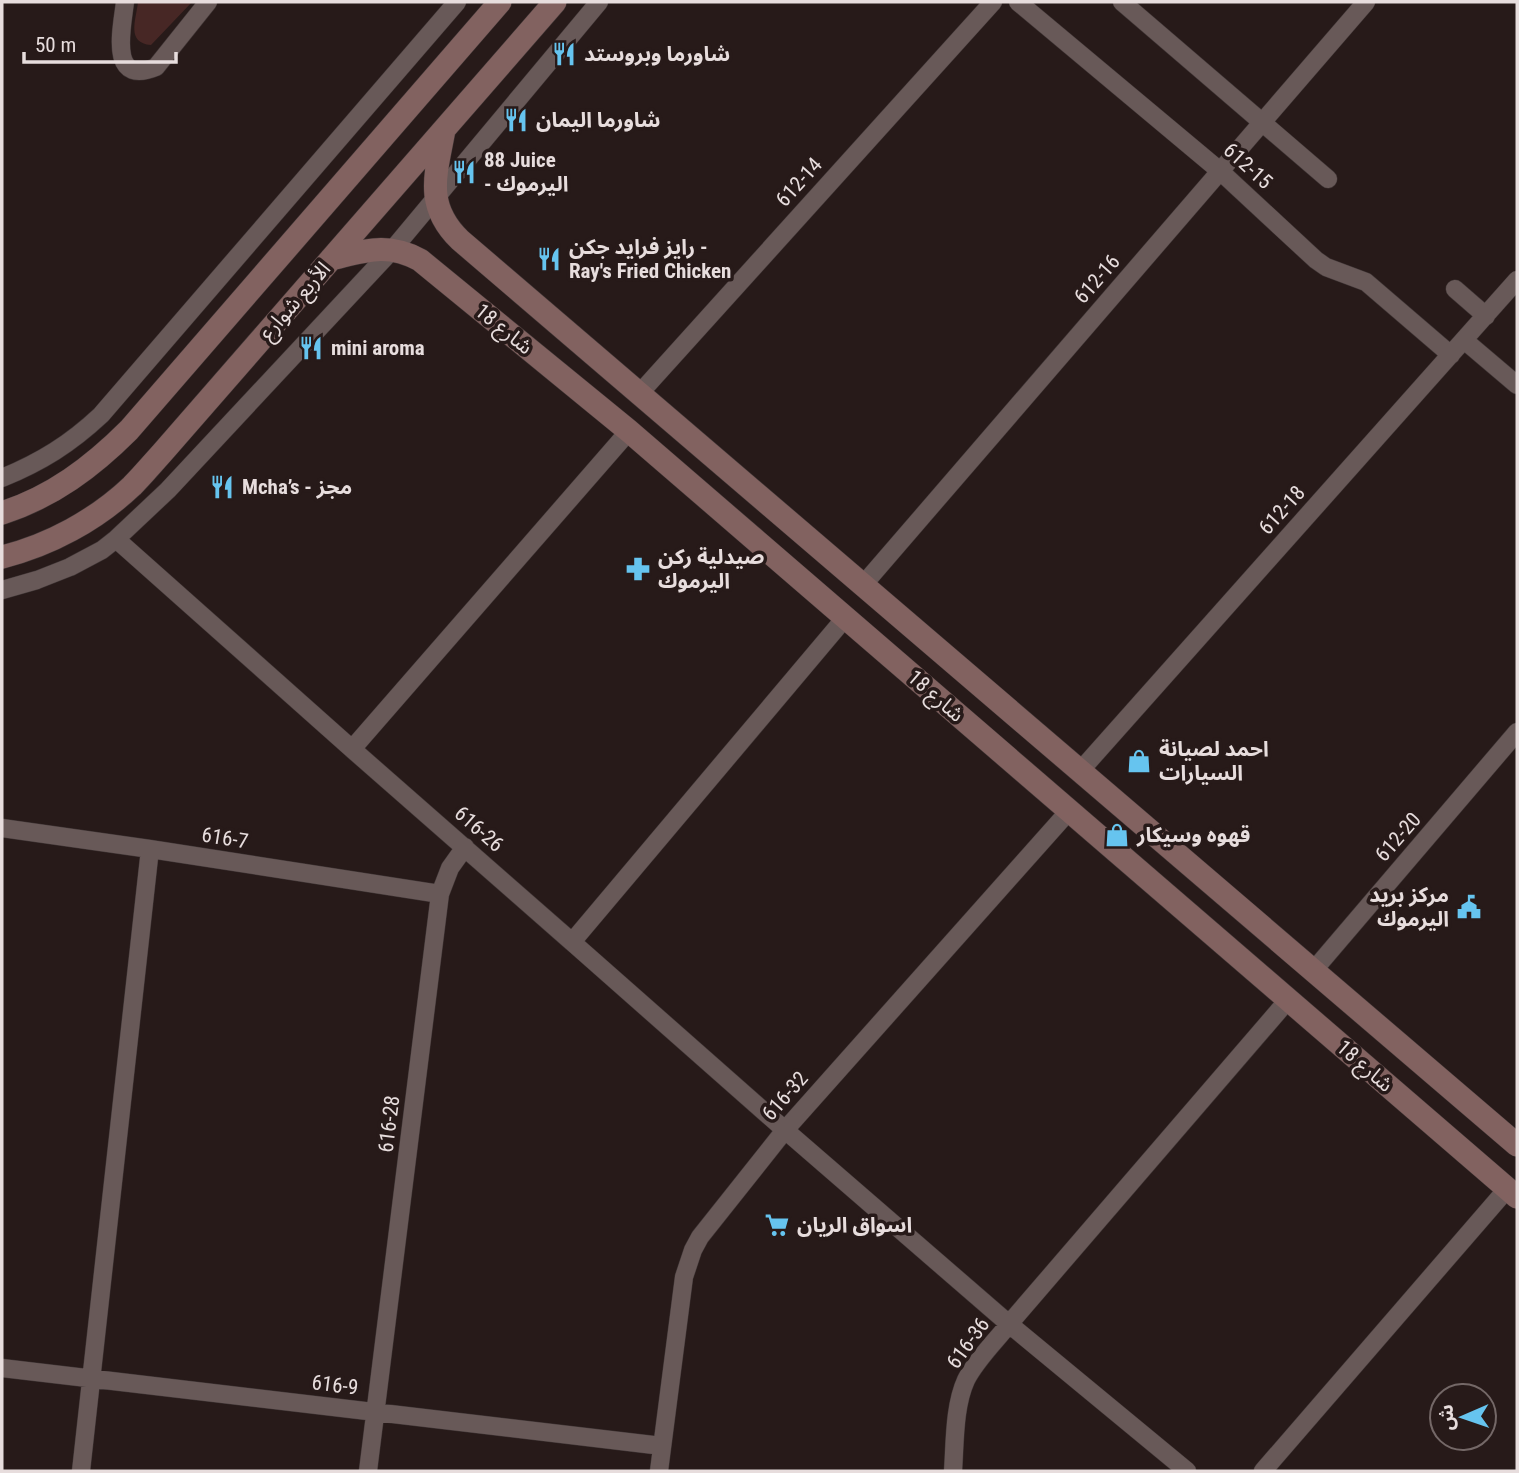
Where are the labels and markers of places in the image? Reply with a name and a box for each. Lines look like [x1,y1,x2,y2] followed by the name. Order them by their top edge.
[550,40,578,68] restaurant icon: شاورما وبروستد
[584,42,730,66] place label: شاورما وبروستد
[502,106,530,134] restaurant icon: شاورما اليمان
[536,108,660,132] place label: شاورما اليمان
[484,148,568,196] place label: 88 Juice - اليرموك
[450,158,478,186] restaurant icon: 88 Juice - اليرموك
[569,235,731,283] place label: رايز فرايد جكن - Ray's Fried Chicken
[535,245,563,273] restaurant icon: رايز فرايد جكن - Ray's Fried Chicken
[297,334,325,362] restaurant icon: mini aroma
[331,336,425,360] place label: mini aroma
[208,473,236,501] restaurant icon: Mcha’s - مجز
[242,475,352,499] place label: Mcha’s - مجز
[658,545,765,593] place label: صيدلية ركن اليرموك
[624,555,652,583] pharmacy icon: صيدلية ركن اليرموك
[1159,737,1269,785] place label: احمد لصيانة السيارات
[1125,747,1153,775] shop icon: احمد لصيانة السيارات
[1103,821,1131,849] shop icon: قهوه وسيكار
[1136,823,1250,847] place label: قهوه وسيكار
[1369,883,1449,931] place label: مركز بريد اليرموك
[1455,893,1483,921] public building icon: مركز بريد اليرموك
[763,1211,791,1239] supermarket icon: اسواق الريان
[797,1213,912,1237] place label: اسواق الريان

